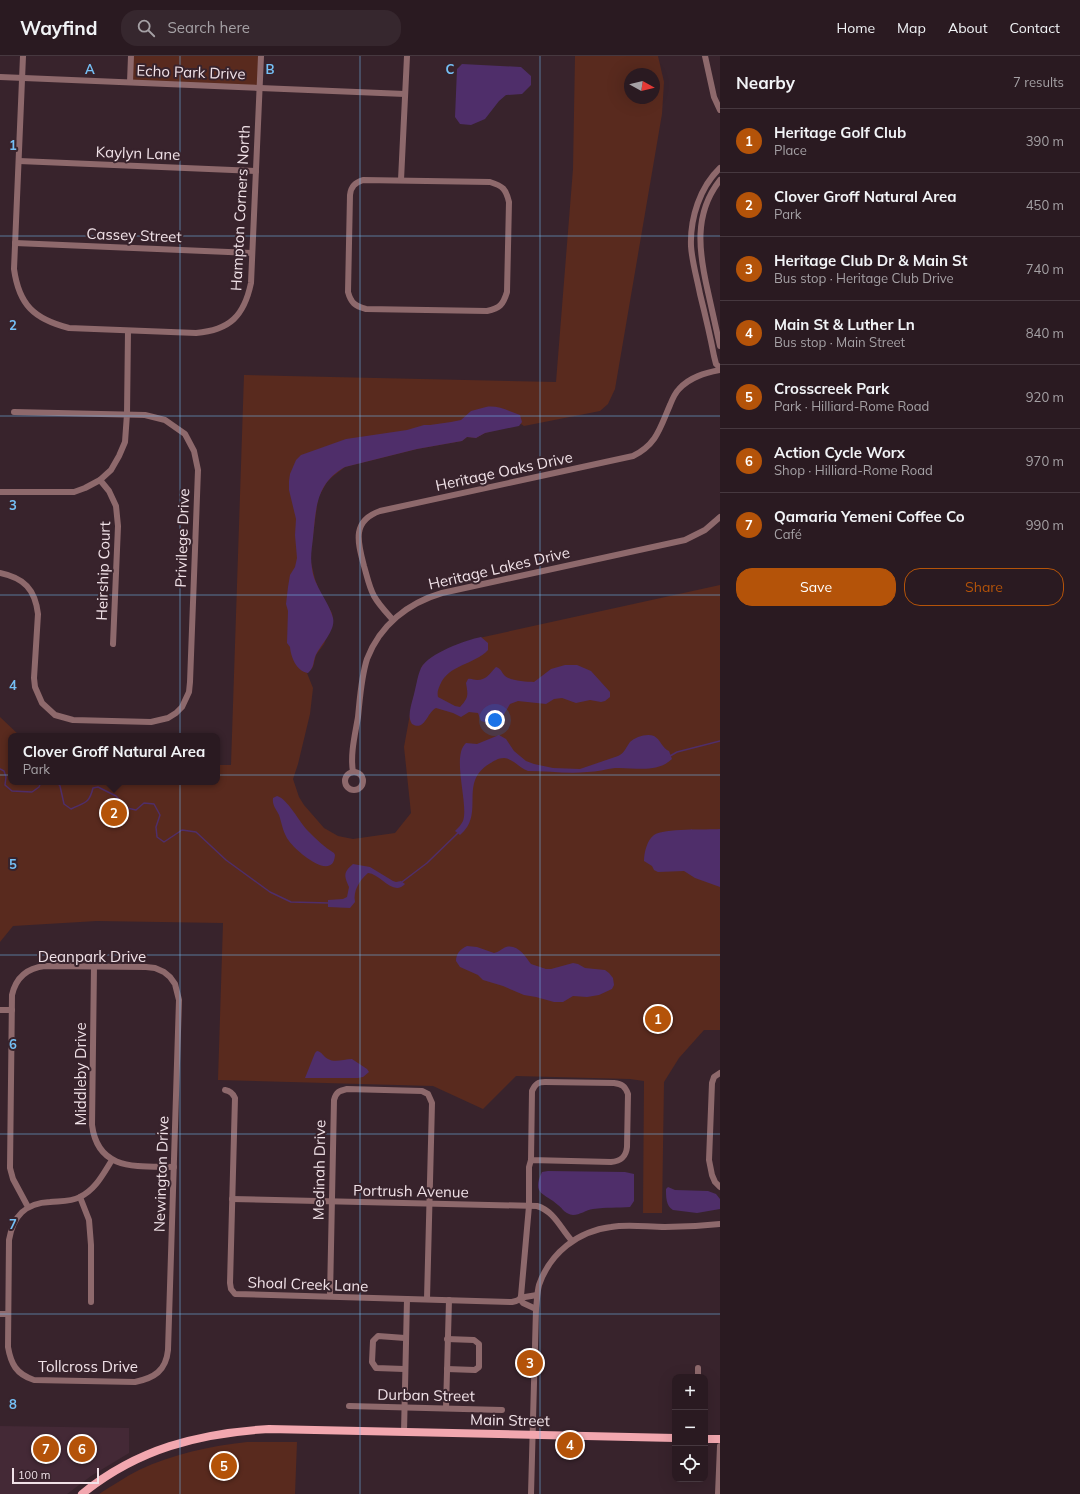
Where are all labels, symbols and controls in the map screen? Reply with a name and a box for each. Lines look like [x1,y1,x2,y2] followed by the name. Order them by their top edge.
[121,10,401,46] search box
[20,16,97,40] text: Wayfind
[135,17,157,39] icon: search
[167,18,250,37] text: Search here
[836,19,875,37] text: Home
[897,19,926,37] text: Map
[948,19,988,37] text: About
[1010,19,1060,37] text: Contact
[85,61,95,77] text: A
[136,61,246,83] street label: Echo Park Drive
[266,61,275,77] text: B
[446,61,455,77] text: C
[624,68,660,104] north arrow
[736,72,795,93] text: Nearby
[1013,74,1064,90] text: 7 results
[774,123,906,142] text: Heritage Golf Club
[226,125,254,291] street label: Hampton Corners North
[745,133,753,149] text: 1
[1026,133,1064,149] text: 390 m
[9,137,17,153] text: 1
[95,142,181,164] street label: Kaylyn Lane
[774,142,807,158] text: Place
[774,187,957,206] text: Clover Groff Natural Area
[745,197,753,213] text: 2
[1026,197,1064,213] text: 450 m
[774,206,801,222] text: Park
[86,224,182,246] street label: Cassey Street
[774,251,967,270] text: Heritage Club Dr & Main St
[745,261,753,277] text: 3
[1026,261,1064,277] text: 740 m
[774,270,954,286] text: Bus stop · Heritage Club Drive
[774,315,915,334] text: Main St & Luther Ln
[9,317,17,333] text: 2
[745,325,753,341] text: 4
[1026,325,1064,341] text: 840 m
[774,334,905,350] text: Bus stop · Main Street
[774,379,889,398] text: Crosscreek Park
[745,389,753,405] text: 5
[1026,389,1064,405] text: 920 m
[774,398,929,414] text: Park · Hilliard-Rome Road
[774,443,905,462] text: Action Cycle Worx
[434,447,574,495] street label: Heritage Oaks Drive
[745,453,753,469] text: 6
[1026,453,1064,469] text: 970 m
[774,462,933,478] text: Shop · Hilliard-Rome Road
[171,488,193,588] street label: Privilege Drive
[9,497,17,513] text: 3
[774,507,965,526] text: Qamaria Yemeni Coffee Co
[745,517,753,533] text: 7
[1026,517,1064,533] text: 990 m
[92,521,114,621] street label: Heirship Court
[774,526,802,542] text: Café
[426,542,572,594] street label: Heritage Lakes Drive
[736,568,896,606] button: Save
[904,568,1064,606] button: Share
[9,677,17,693] text: 4
[485,710,505,730] your location
[8,733,220,785] popup
[23,742,205,761] text: Clover Groff Natural Area
[23,761,50,777] text: Park
[101,798,127,828] pin: 2
[9,856,17,872] text: 5
[38,947,146,966] street label: Deanpark Drive
[645,1004,671,1034] pin: 1
[71,1022,90,1126] street label: Middleby Drive
[9,1036,17,1052] text: 6
[149,1116,173,1232] street label: Newington Drive
[309,1120,329,1220] street label: Medinah Drive
[353,1180,469,1202] street label: Portrush Avenue
[9,1216,17,1232] text: 7
[247,1272,369,1296] street label: Shoal Creek Lane
[517,1348,543,1378] pin: 3
[38,1357,138,1376] street label: Tollcross Drive
[672,1374,708,1482] map controls
[672,1374,708,1410] button: +
[377,1385,475,1405] street label: Durban Street
[9,1396,17,1412] text: 8
[470,1410,550,1430] street label: Main Street
[672,1410,708,1446] button: −
[557,1430,583,1460] pin: 4
[33,1434,59,1464] pin: 7
[69,1434,95,1464] pin: 6
[672,1446,708,1482] button: locate
[211,1451,237,1481] pin: 5
[12,1466,99,1485] scale bar
[18,1468,50,1482] text: 100 m

